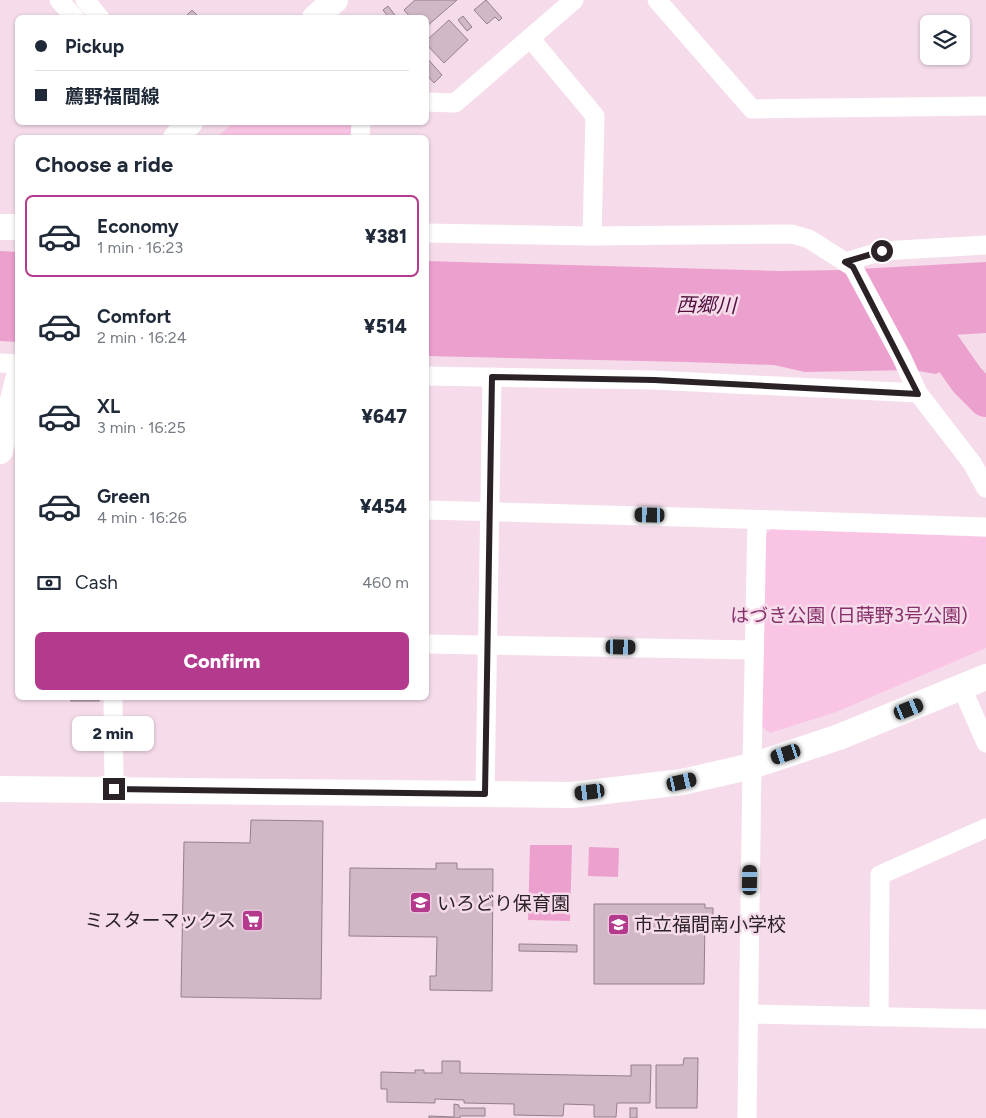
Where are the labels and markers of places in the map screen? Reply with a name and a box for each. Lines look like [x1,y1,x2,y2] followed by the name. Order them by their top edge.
[409,891,433,915] school or university icon: いろどり保育園
[437,892,570,915] place label: いろどり保育園
[240,908,264,932] supermarket icon: ミスターマックス
[85,909,236,932] place label: ミスターマックス
[606,912,630,936] school or university icon: 市立福間南小学校
[634,913,786,936] place label: 市立福間南小学校

